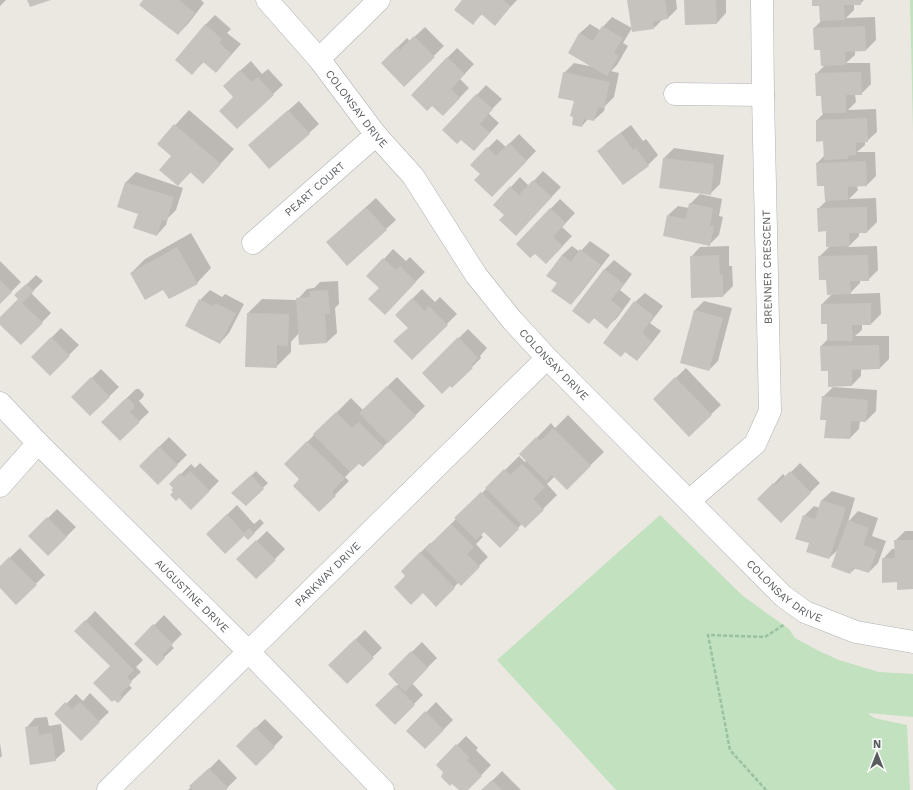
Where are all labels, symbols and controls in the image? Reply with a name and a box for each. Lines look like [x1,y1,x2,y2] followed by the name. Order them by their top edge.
[323,68,390,150] street label: COLONSAY DRIVE
[282,159,348,219] street label: PEART COURT
[760,210,775,324] street label: BRENNER CRESCENT
[516,326,591,403] street label: COLONSAY DRIVE
[292,539,363,609] street label: PARKWAY DRIVE
[152,557,231,635] street label: AUGUSTINE DRIVE
[744,557,824,625] street label: COLONSAY DRIVE
[857,734,897,774] north arrow
[873,738,881,751] text: N

